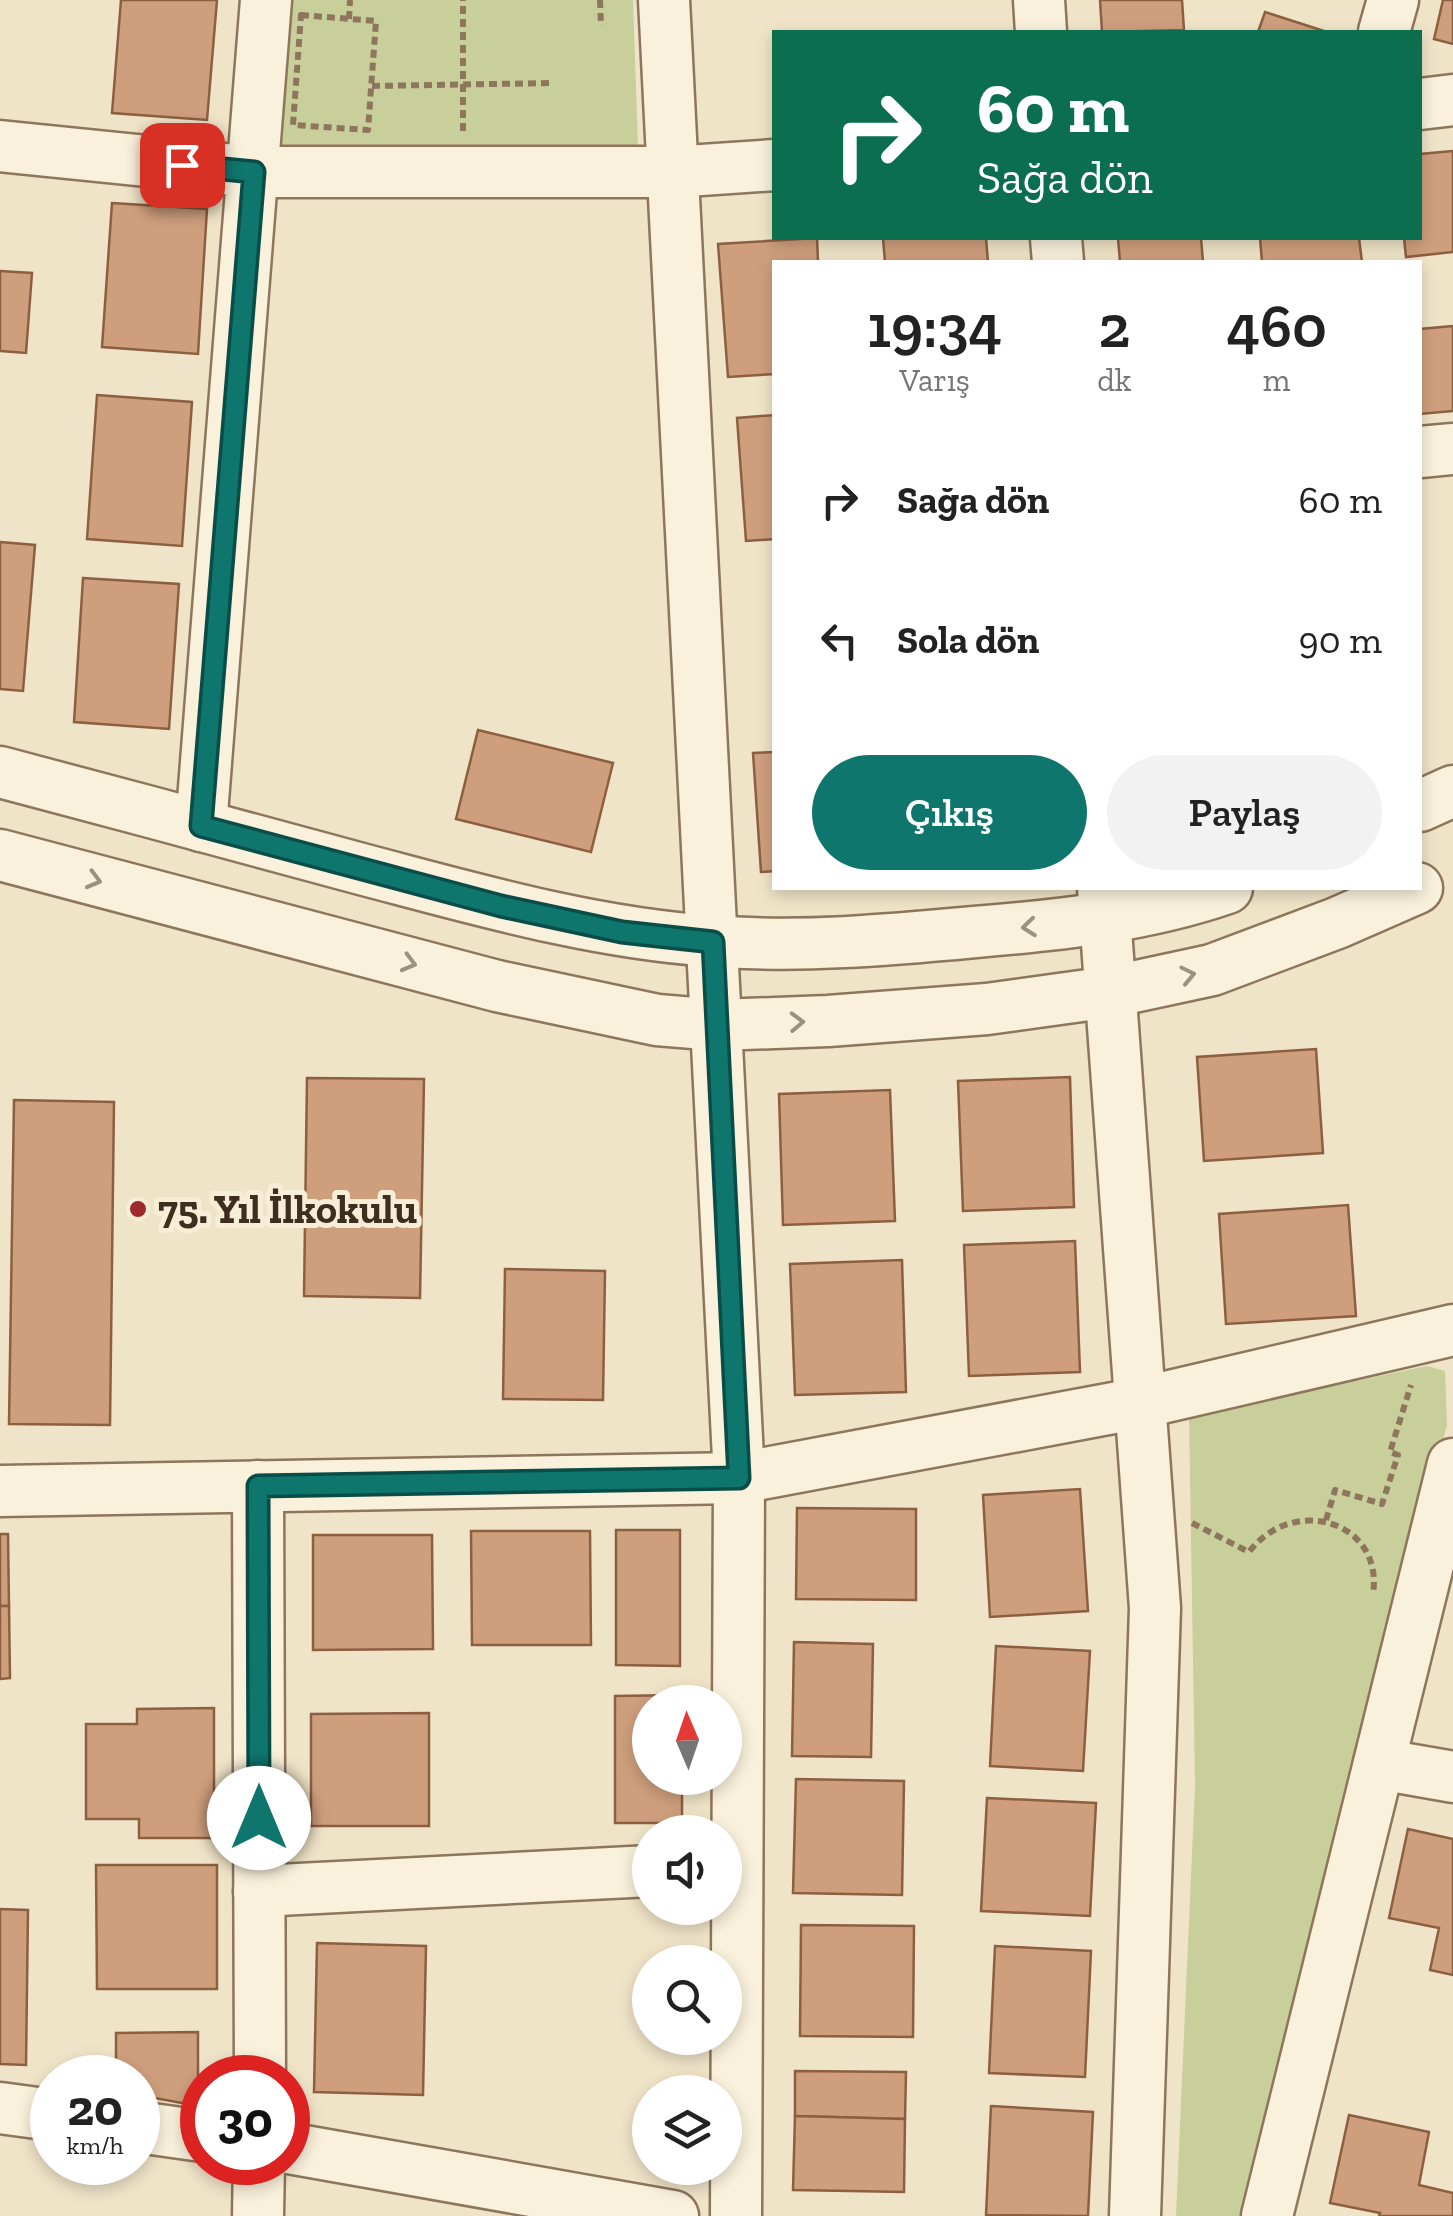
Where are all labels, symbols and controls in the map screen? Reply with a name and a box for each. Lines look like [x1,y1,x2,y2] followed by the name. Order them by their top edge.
[977,66,1129,150] text: 60 m
[812,70,942,200] icon: right
[140,123,225,208] pin
[155,138,210,193] icon: arrive
[977,151,1153,205] text: Sağa dön
[867,290,1002,362] text: 19:34
[1098,290,1130,362] text: 2
[1227,290,1327,362] text: 460
[899,361,970,399] text: Varış
[1097,361,1131,399] text: dk
[1263,361,1290,399] text: m
[812,473,867,528] icon: right
[897,477,1049,523] text: Sağa dön
[1299,477,1382,523] text: 60 m
[812,613,867,668] icon: left
[897,617,1039,663] text: Sola dön
[1299,617,1382,663] text: 90 m
[812,755,1087,870] button: Çıkış
[1107,755,1382,870] button: Paylaş
[85,869,102,890] one-way arrow
[1021,916,1037,937] one-way arrow
[399,951,417,972] one-way arrow
[1179,966,1196,987] one-way arrow
[789,1012,805,1033] one-way arrow
[158,1185,417,1233] place label: 75. Yıl İlkokulu
[127,1198,149,1220] marker: 75. Yıl İlkokulu
[632,1685,742,1795] north arrow
[632,1685,742,2185] map controls
[207,1766,311,1870] position arrow
[632,1815,742,1925] button: sound
[632,1945,742,2055] button: search
[180,2055,310,2185] speed limit sign: 30
[632,2075,742,2185] button: layers
[67,2078,123,2138] text: 20
[66,2130,124,2160] text: km/h

